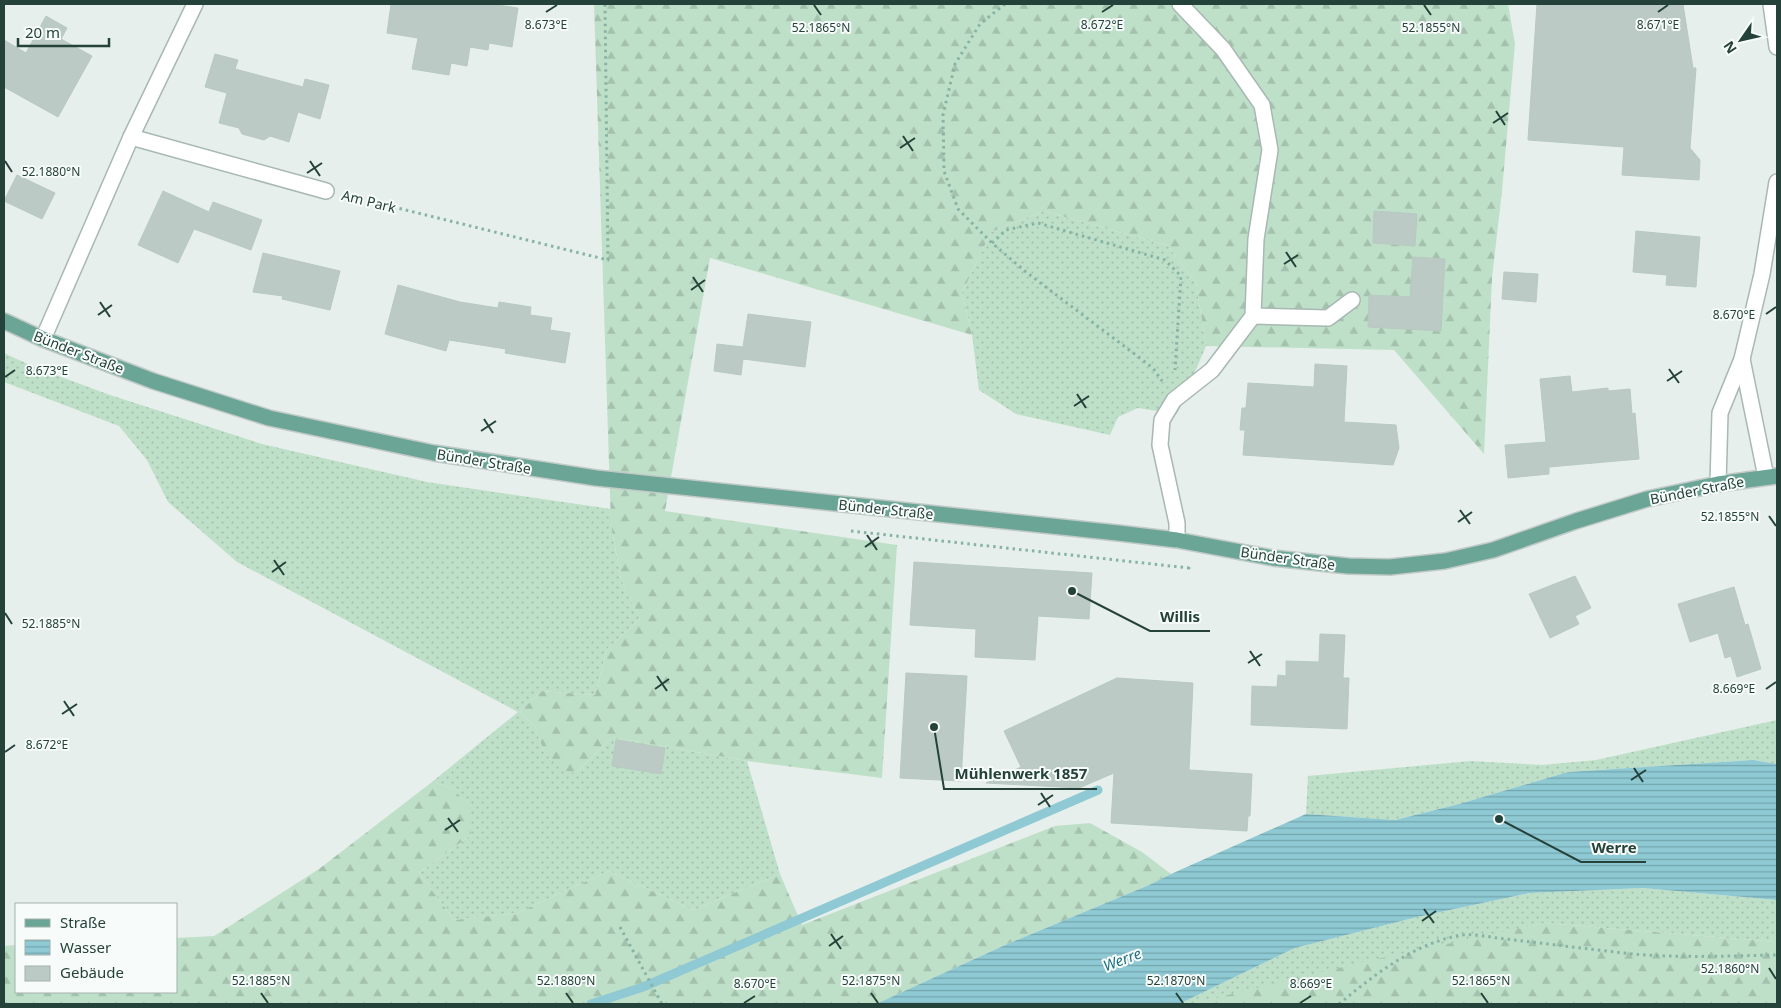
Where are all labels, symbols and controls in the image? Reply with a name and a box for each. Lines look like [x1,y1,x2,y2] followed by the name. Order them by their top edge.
[18,15,109,47] scale bar
[1716,15,1766,65] north arrow
[525,16,567,33] text: 8.673°E
[1081,16,1123,33] text: 8.672°E
[1637,16,1679,33] text: 8.671°E
[792,19,850,36] text: 52.1865°N
[1402,19,1460,36] text: 52.1855°N
[25,22,60,42] text: 20 m
[1719,38,1741,58] text: N
[22,163,80,180] text: 52.1880°N
[340,185,399,217] street label: Am Park
[1713,306,1755,323] text: 8.670°E
[31,326,127,378] street label: Bünder Straße
[26,362,68,379] text: 8.673°E
[436,444,533,478] street label: Bünder Straße
[1648,472,1746,508] street label: Bünder Straße
[838,495,934,523] street label: Bünder Straße
[1701,508,1759,525] text: 52.1855°N
[1240,542,1337,574] street label: Bünder Straße
[1150,601,1210,631] callout: Willis
[1160,606,1200,626] text: Willis
[22,615,80,632] text: 52.1885°N
[1713,680,1755,697] text: 8.669°E
[26,736,68,753] text: 8.672°E
[944,759,1097,789] callout: Mühlenwerk 1857
[955,763,1088,783] text: Mühlenwerk 1857
[1581,832,1646,862] callout: Werre
[1591,837,1637,857] text: Werre
[15,903,178,993] legend
[60,912,106,932] text: Straße
[60,937,111,957] text: Wasser
[1100,942,1144,975] water label: Werre
[1701,960,1759,977] text: 52.1860°N
[60,962,124,982] text: Gebäude
[232,972,290,989] text: 52.1885°N
[537,972,595,989] text: 52.1880°N
[842,972,900,989] text: 52.1875°N
[1147,972,1205,989] text: 52.1870°N
[1452,972,1510,989] text: 52.1865°N
[734,975,776,992] text: 8.670°E
[1290,975,1332,992] text: 8.669°E

